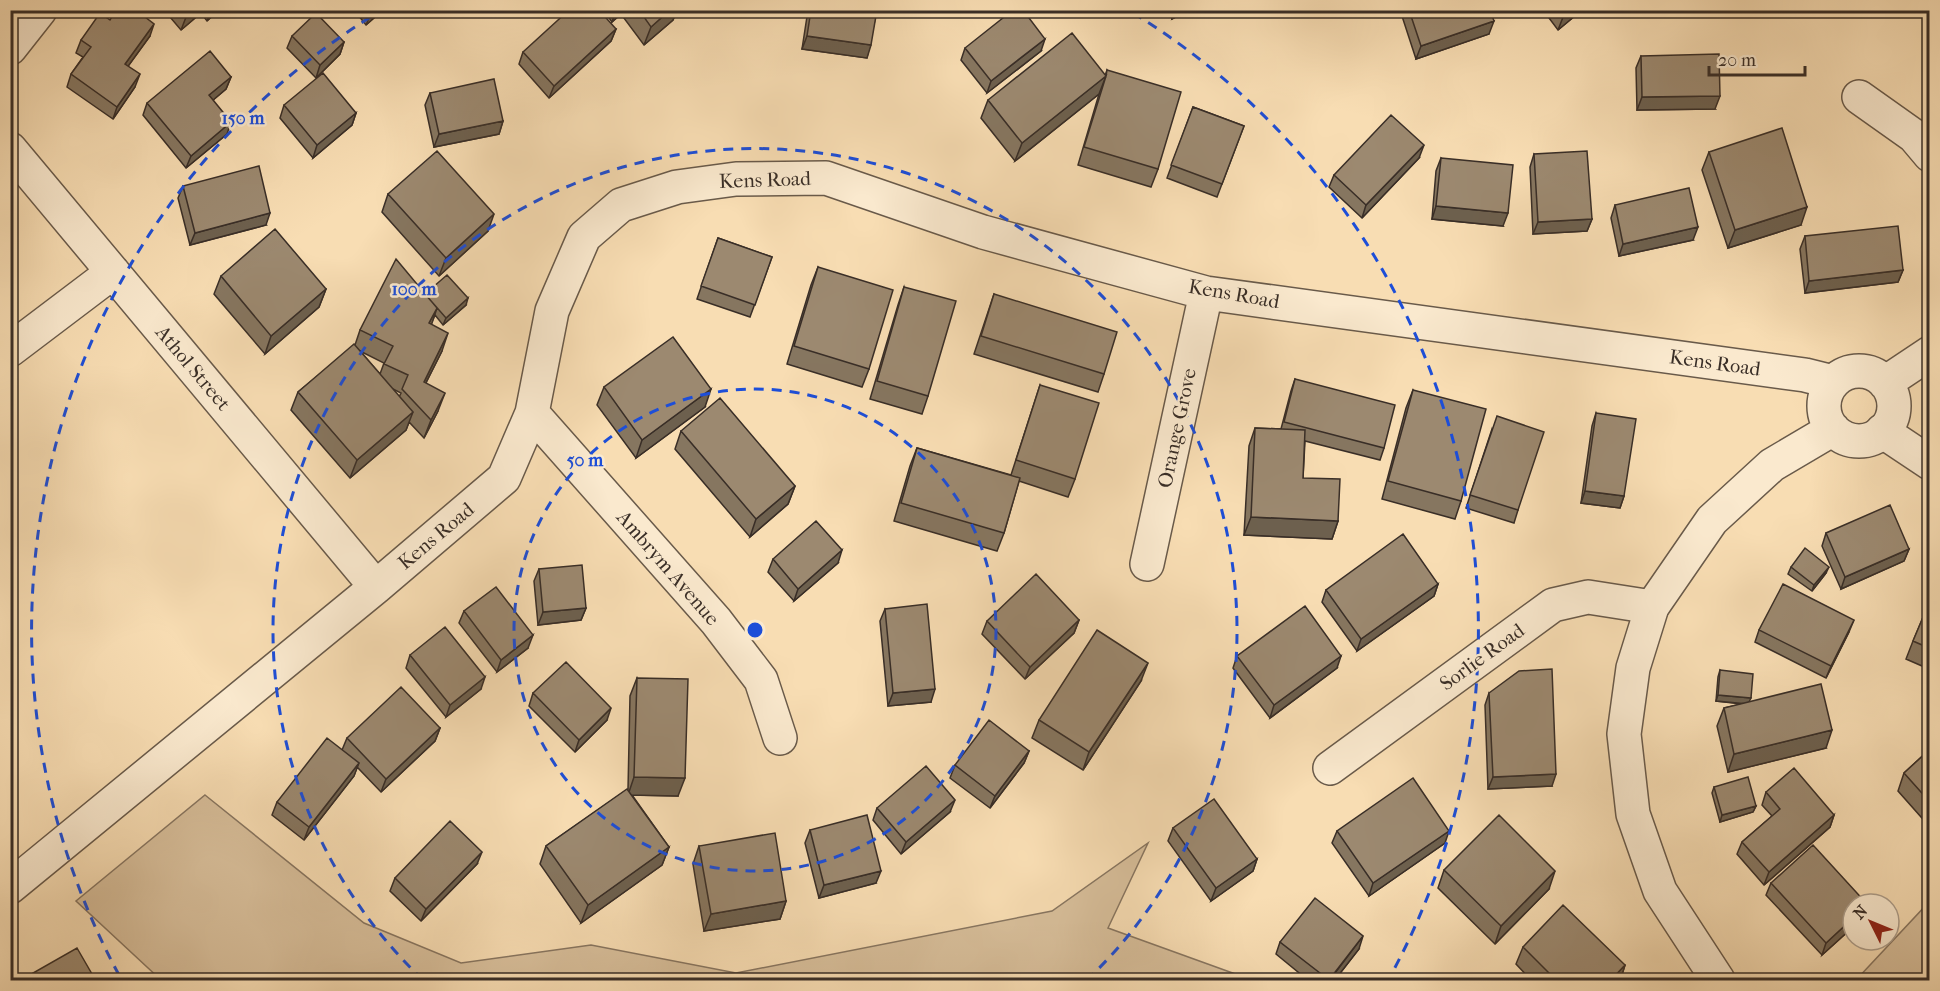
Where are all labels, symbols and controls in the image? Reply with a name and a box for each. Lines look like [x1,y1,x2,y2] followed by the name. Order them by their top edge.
[1709,39,1805,77] scale bar
[1718,50,1756,71] text: 20 m
[222,108,265,129] text: 150 m
[719,167,812,193] street label: Kens Road
[1187,275,1282,313] street label: Kens Road
[391,279,438,300] text: 100 m
[150,320,235,415] street label: Athol Street
[1668,345,1763,381] street label: Kens Road
[1153,366,1201,490] street label: Orange Grove
[567,450,604,471] text: 50 m
[393,497,479,574] street label: Kens Road
[611,505,724,630] street label: Ambrym Avenue
[1435,618,1530,695] street label: Sorlie Road
[745,620,765,640] centre of rings
[1841,892,1901,952] north arrow
[1849,901,1872,923] text: N

